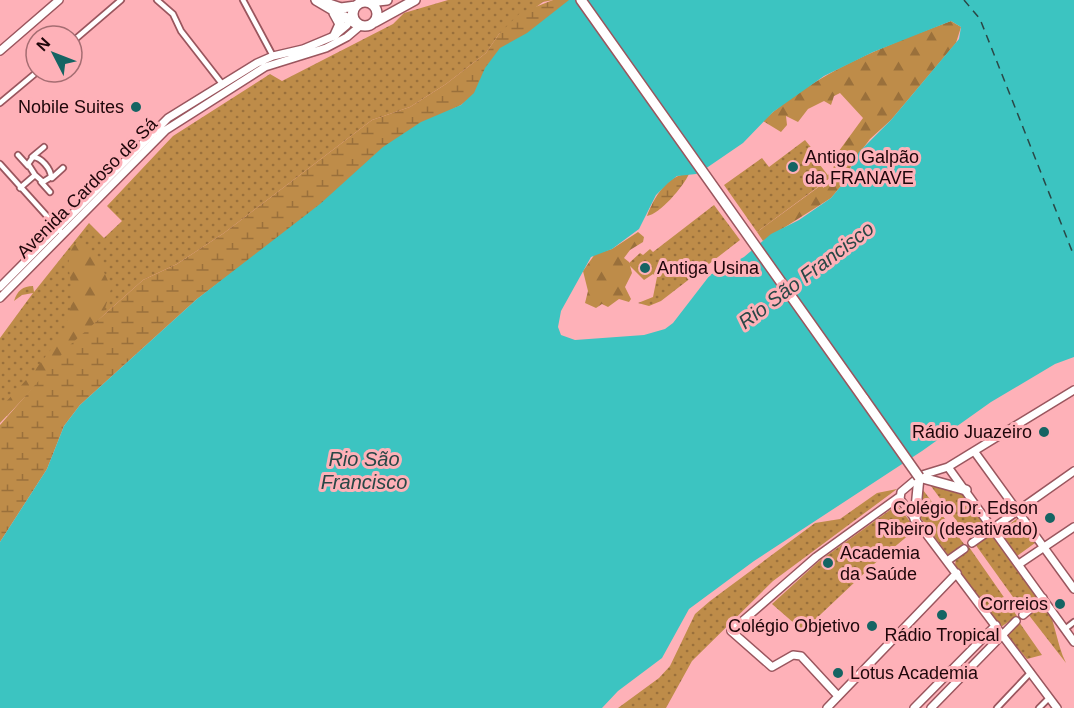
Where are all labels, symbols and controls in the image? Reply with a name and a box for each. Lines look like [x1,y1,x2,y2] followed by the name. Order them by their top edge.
[24,24,84,84] north arrow
[33,34,53,54] text: N
[18,97,124,117] place label: Nobile Suites
[129,100,143,114] marker: Nobile Suites
[13,113,162,262] street label: Avenida Cardoso de Sá
[805,147,919,188] place label: Antigo Galpão da FRANAVE
[786,160,800,174] marker: Antigo Galpão da FRANAVE
[734,217,878,333] water label: Rio São Francisco
[657,258,760,278] place label: Antiga Usina
[638,261,652,275] marker: Antiga Usina
[912,422,1032,442] place label: Rádio Juazeiro
[1037,425,1051,439] marker: Rádio Juazeiro
[321,448,407,493] water label: Rio São Francisco
[877,498,1038,539] place label: Colégio Dr. Edson Ribeiro (desativado)
[1043,511,1057,525] marker: Colégio Dr. Edson Ribeiro (desativado)
[840,543,921,584] place label: Academia da Saúde
[821,556,835,570] marker: Academia da Saúde
[980,594,1048,614] place label: Correios
[1053,597,1067,611] marker: Correios
[935,608,949,622] marker: Rádio Tropical
[728,616,860,636] place label: Colégio Objetivo
[865,619,879,633] marker: Colégio Objetivo
[884,625,1000,645] place label: Rádio Tropical
[850,663,979,683] place label: Lotus Academia
[831,666,845,680] marker: Lotus Academia

